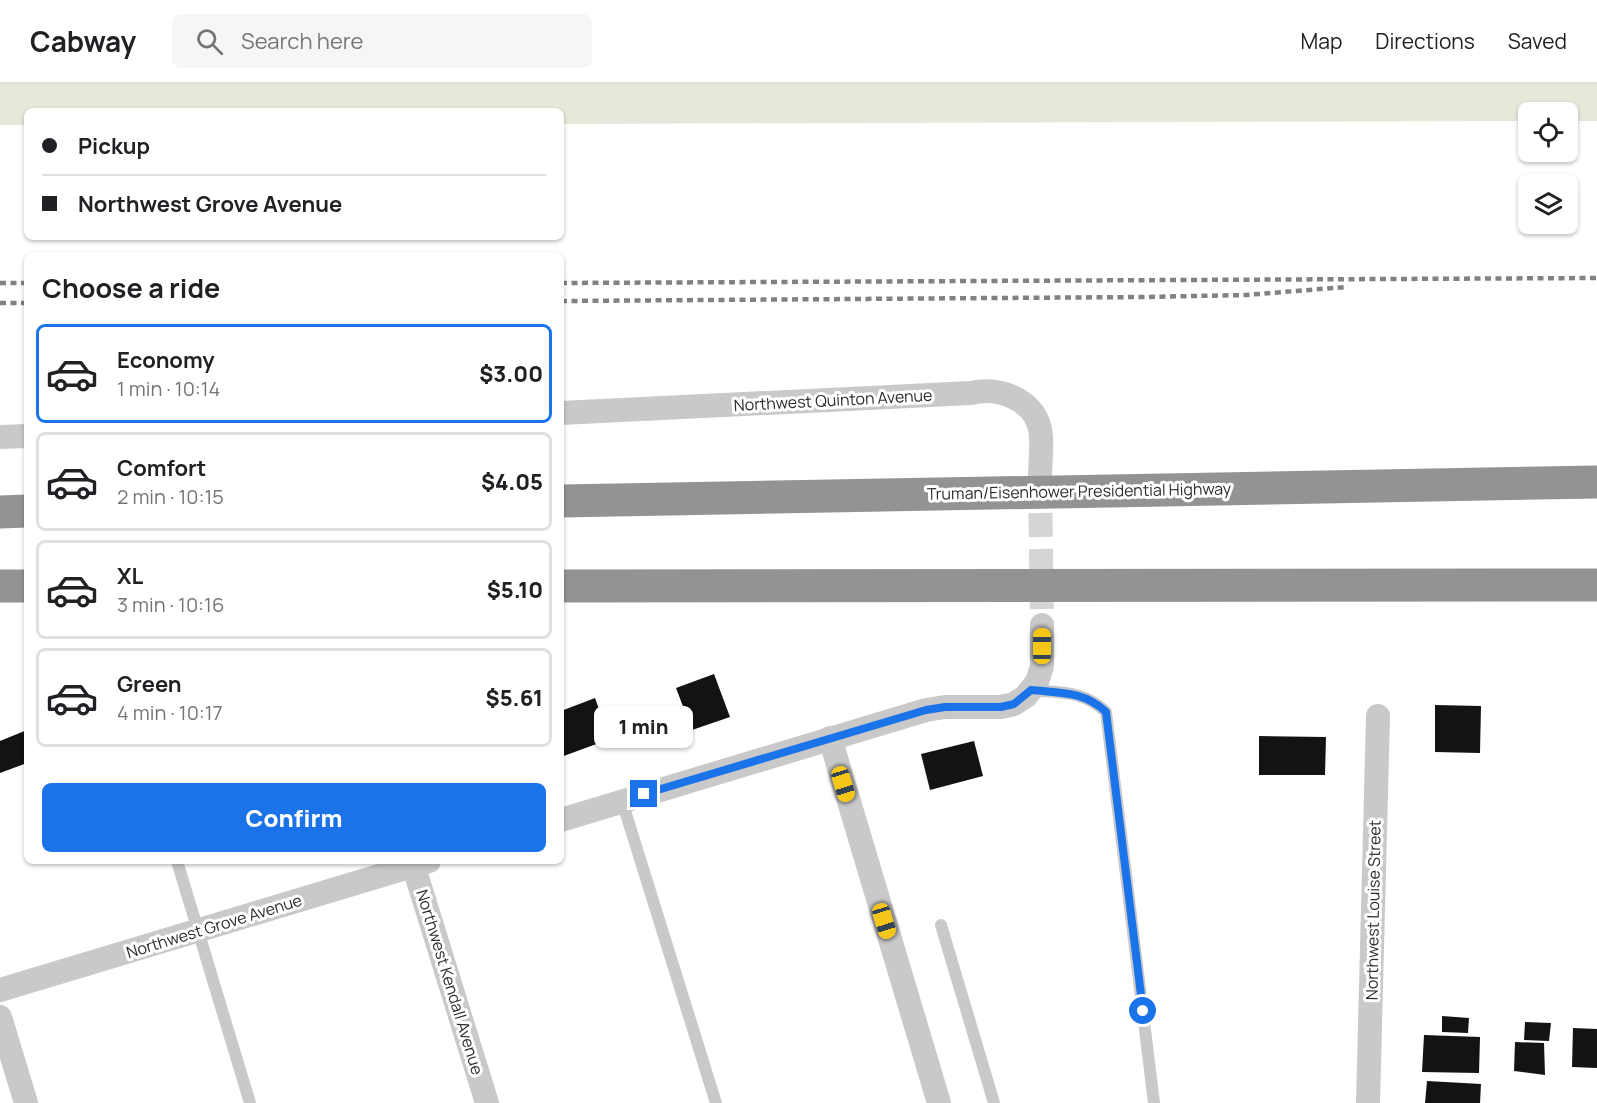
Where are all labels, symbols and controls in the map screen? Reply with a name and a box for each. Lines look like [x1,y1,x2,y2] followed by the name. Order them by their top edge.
[172,14,592,68] search box
[30,22,136,60] text: Cabway
[193,25,226,58] icon: search
[241,26,363,56] text: Search here
[1301,27,1342,55] text: Map
[1375,27,1475,55] text: Directions
[1508,27,1567,55] text: Saved
[1518,102,1578,234] map controls
[1518,102,1578,162] button: locate
[78,131,150,161] text: Pickup
[1518,174,1578,234] button: layers
[78,189,342,219] text: Northwest Grove Avenue
[42,269,220,306] text: Choose a ride
[117,345,215,375] text: Economy
[45,347,99,401] icon: car
[479,359,543,389] text: $3.00
[117,375,220,402] text: 1 min · 10:14
[733,384,933,416] street label: Northwest Quinton Avenue
[117,453,206,483] text: Comfort
[45,455,99,509] icon: car
[481,467,543,497] text: $4.05
[927,477,1232,505] street label: Truman/Eisenhower Presidential Highway
[117,483,224,510] text: 2 min · 10:15
[117,561,143,591] text: XL
[45,563,99,617] icon: car
[487,575,543,605] text: $5.10
[117,591,224,618] text: 3 min · 10:16
[1033,628,1051,664] car
[117,669,182,699] text: Green
[45,671,99,725] icon: car
[486,683,543,713] text: $5.61
[117,699,223,726] text: 4 min · 10:17
[594,707,694,749] callout: 1 min
[618,713,669,740] text: 1 min
[829,764,857,804] car
[630,780,657,807] route end
[42,783,546,852] button: Confirm
[1360,820,1386,1000] street label: Northwest Louise Street
[411,887,489,1077] street label: Northwest Kendall Avenue
[123,889,305,963] street label: Northwest Grove Avenue
[870,901,898,941] car
[1129,997,1156,1024] route start

